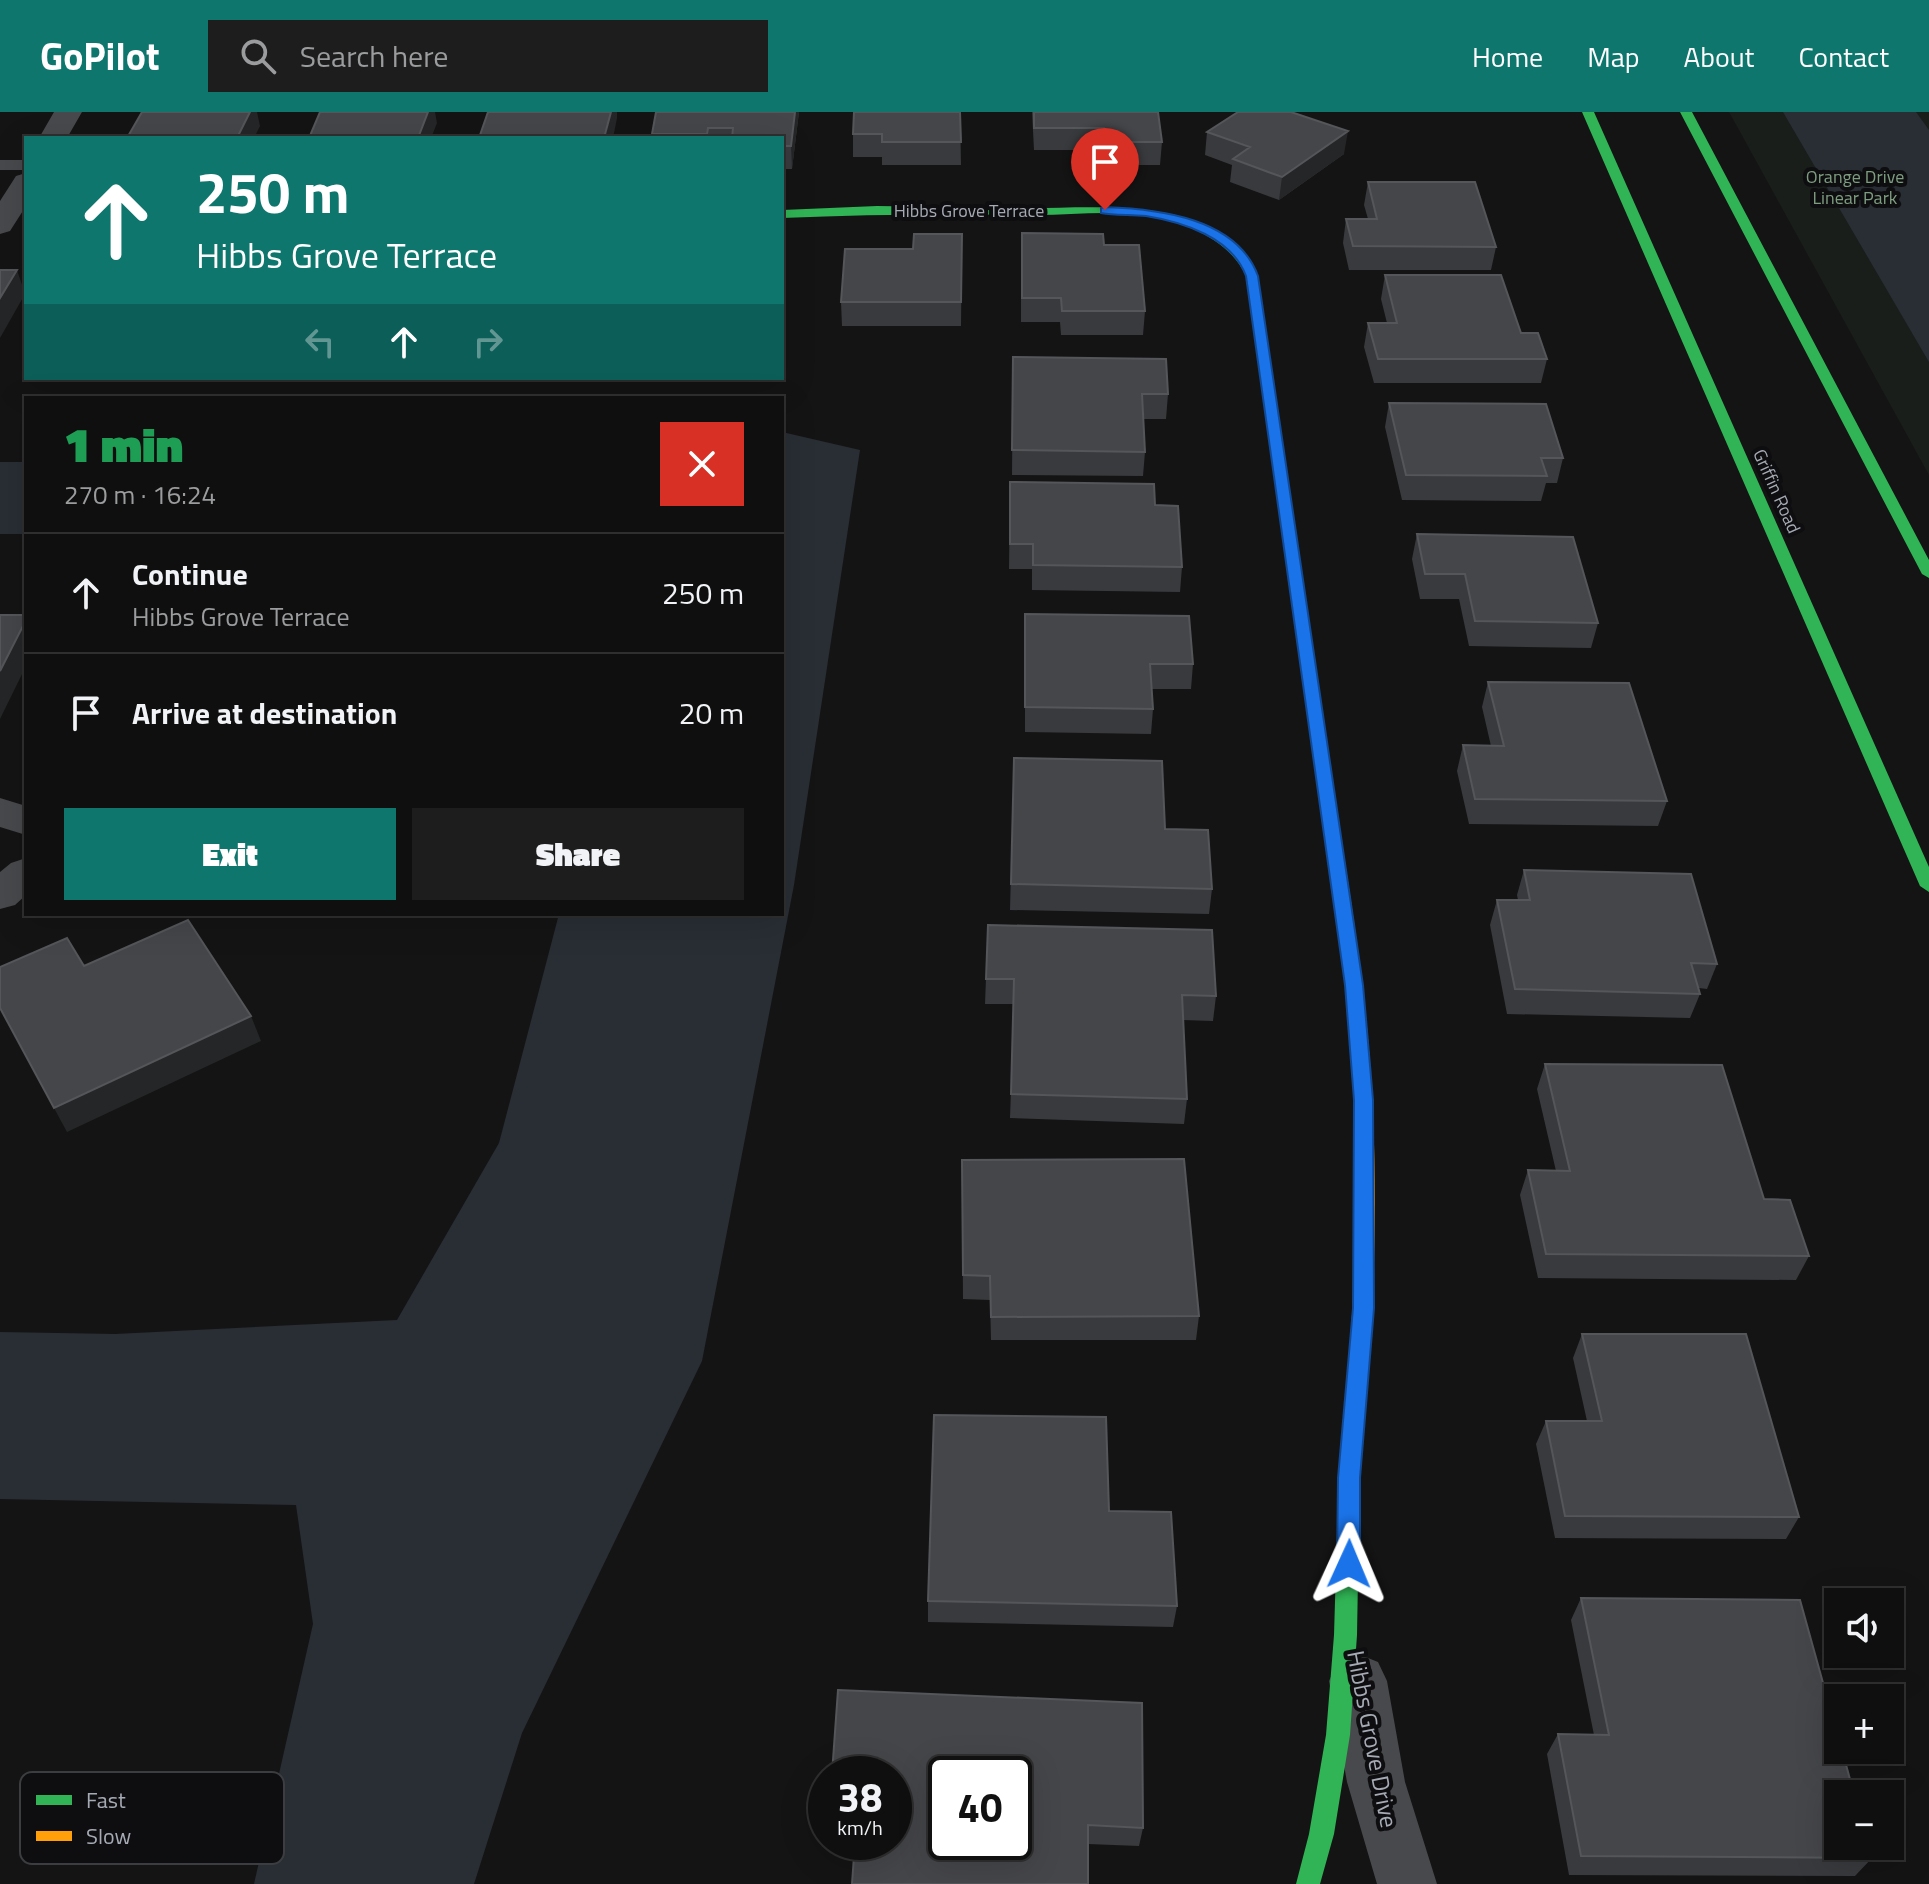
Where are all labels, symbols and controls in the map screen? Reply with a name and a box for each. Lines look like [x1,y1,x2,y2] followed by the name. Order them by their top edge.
[208,20,768,92] search box
[40,27,160,85] text: GoPilot
[300,33,449,79] text: Search here
[236,34,280,78] icon: search
[1472,35,1543,78] text: Home
[1587,35,1640,78] text: Map
[1684,35,1754,78] text: About
[1798,35,1889,78] text: Contact
[1071,128,1139,210] pin
[1083,140,1127,184] icon: arrive
[196,150,349,235] text: 250 m
[1806,163,1904,211] park label: Orange Drive Linear Park
[64,168,168,272] icon: ahead
[894,197,1044,224] street label: Hibbs Grove Terrace
[196,227,497,282] text: Hibbs Grove Terrace
[298,320,342,364] icon: left
[382,320,426,364] icon: ahead
[466,320,510,364] icon: right
[64,408,183,481] text: 1 min
[660,422,744,506] button: close
[1746,445,1808,537] street label: Griffin Road
[64,475,216,514] text: 270 m · 16:24
[132,551,248,597] text: Continue
[662,570,744,616] text: 250 m
[64,571,108,615] icon: ahead
[132,597,350,636] text: Hibbs Grove Terrace
[132,690,397,736] text: Arrive at destination
[679,690,744,736] text: 20 m
[64,691,108,735] icon: arrive
[64,808,396,900] button: Exit
[412,808,744,900] button: Share
[1307,1522,1391,1606] position arrow
[1824,1588,1904,1860] map controls
[1824,1588,1904,1668] button: sound
[1338,1647,1408,1831] street label: Hibbs Grove Drive
[1824,1684,1904,1764] button: +
[928,1756,1032,1860] speed limit sign: 40
[838,1767,882,1828] text: 38
[20,1772,284,1864] legend
[1824,1780,1904,1860] button: −
[86,1783,126,1817] text: Fast
[837,1812,883,1843] text: km/h
[86,1819,132,1853] text: Slow

